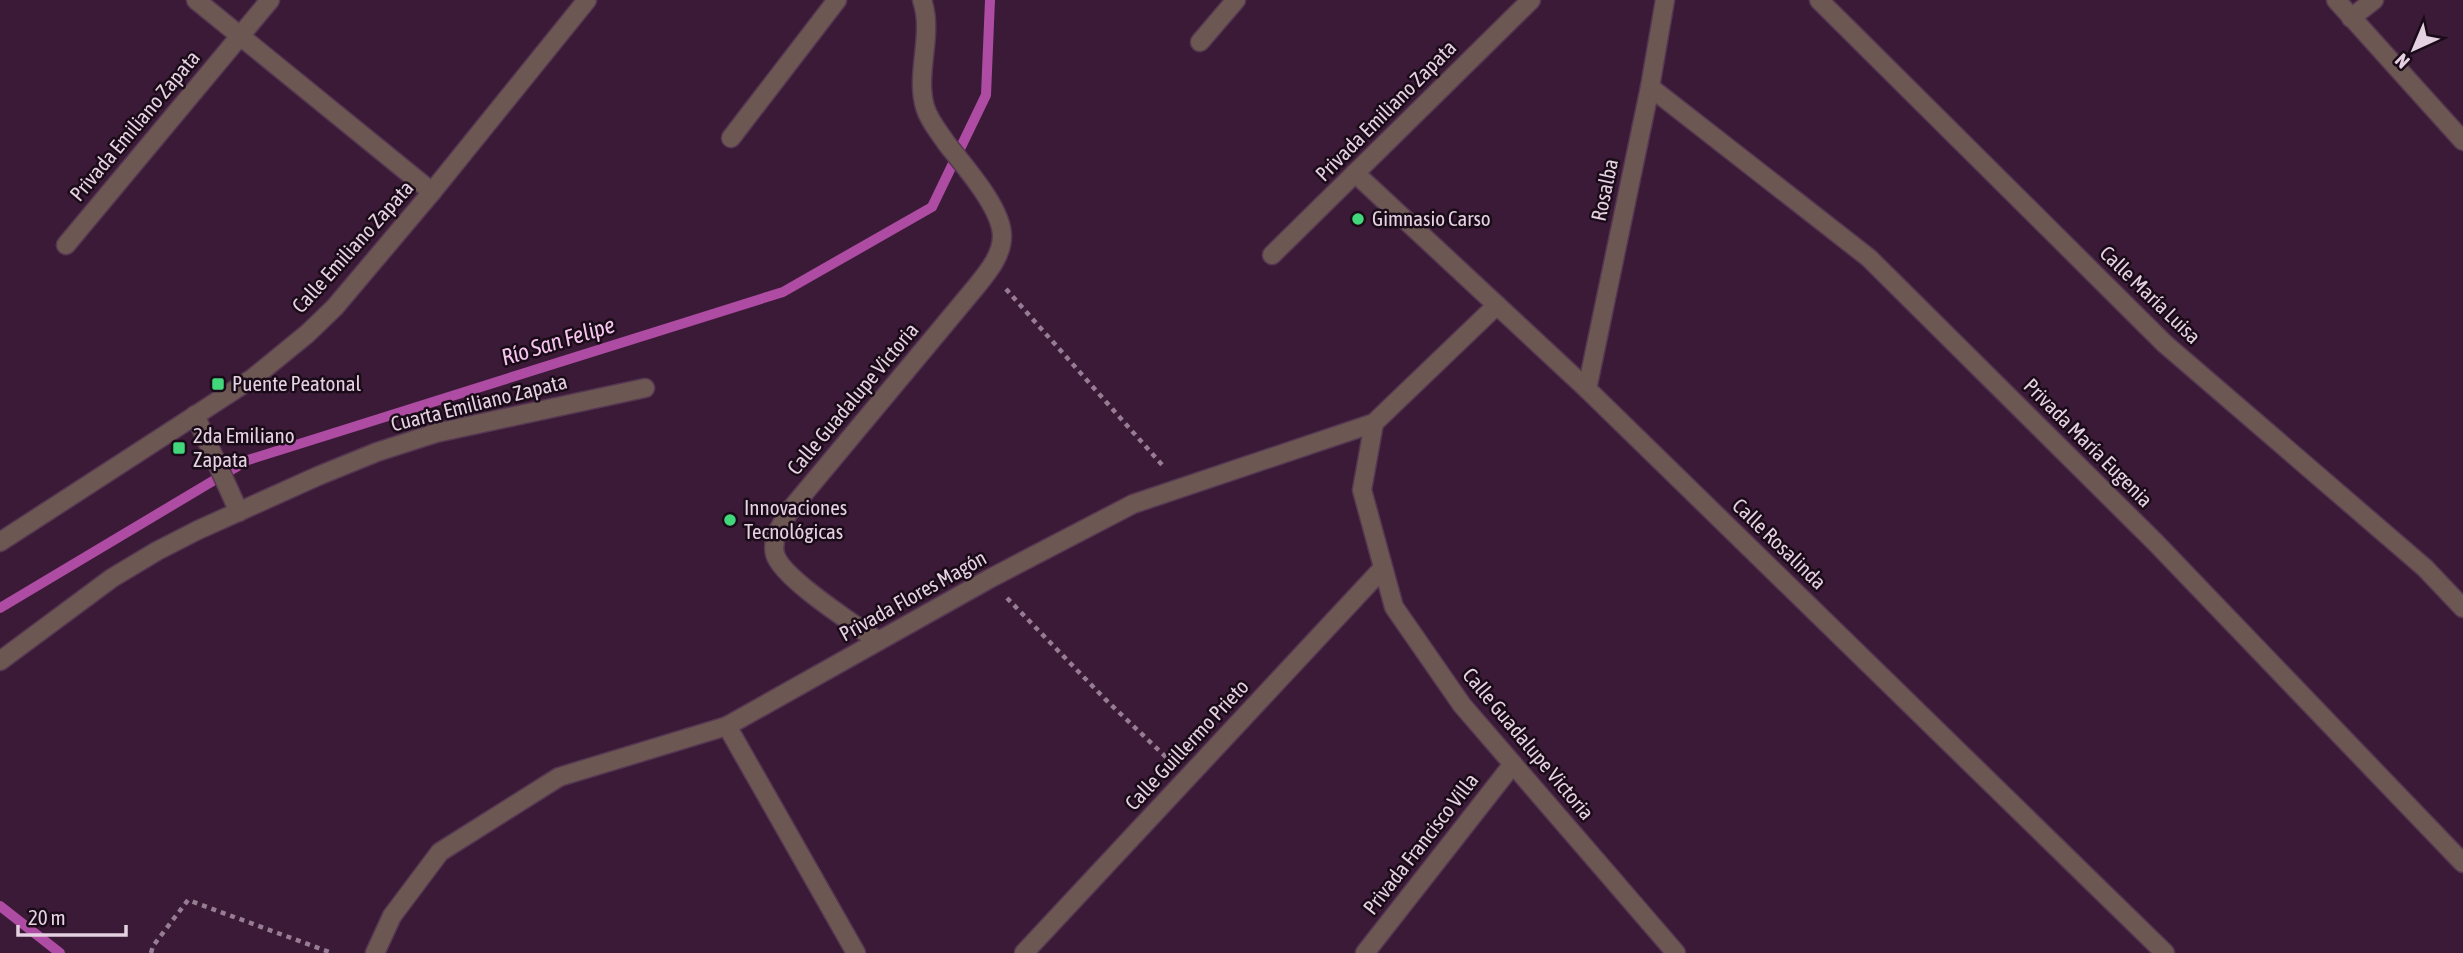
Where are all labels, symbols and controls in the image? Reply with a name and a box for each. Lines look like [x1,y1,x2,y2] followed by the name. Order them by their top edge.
[2379,14,2449,84] north arrow
[1310,35,1461,186] street label: Privada Emiliano Zapata
[64,45,204,205] street label: Privada Emiliano Zapata
[2391,49,2414,73] text: N
[1586,157,1622,223] street label: Rosalba
[287,175,418,317] street label: Calle Emiliano Zapata
[1372,206,1491,230] place label: Gimnasio Carso
[1350,211,1366,227] marker: Gimnasio Carso
[2095,240,2206,348] street label: Calle María Luisa
[498,311,618,371] water label: Río San Felipe
[782,318,923,479] street label: Calle Guadalupe Victoria
[388,369,569,436] street label: Cuarta Emiliano Zapata
[232,371,361,395] place label: Puente Peatonal
[2020,373,2158,511] street label: Privada María Eugenia
[210,376,226,392] marker: Puente Peatonal
[193,423,295,471] place label: 2da Emiliano Zapata
[171,440,187,456] marker: 2da Emiliano Zapata
[1728,493,1831,594] street label: Calle Rosalinda
[744,495,847,543] place label: Innovaciones Tecnológicas
[722,512,738,528] marker: Innovaciones Tecnológicas
[835,545,990,645] street label: Privada Flores Magón
[1458,663,1599,824] street label: Calle Guadalupe Victoria
[1120,674,1253,815] street label: Calle Guillermo Prieto
[1358,768,1483,919] street label: Privada Francisco Villa
[18,894,126,938] scale bar
[28,905,66,929] text: 20 m

